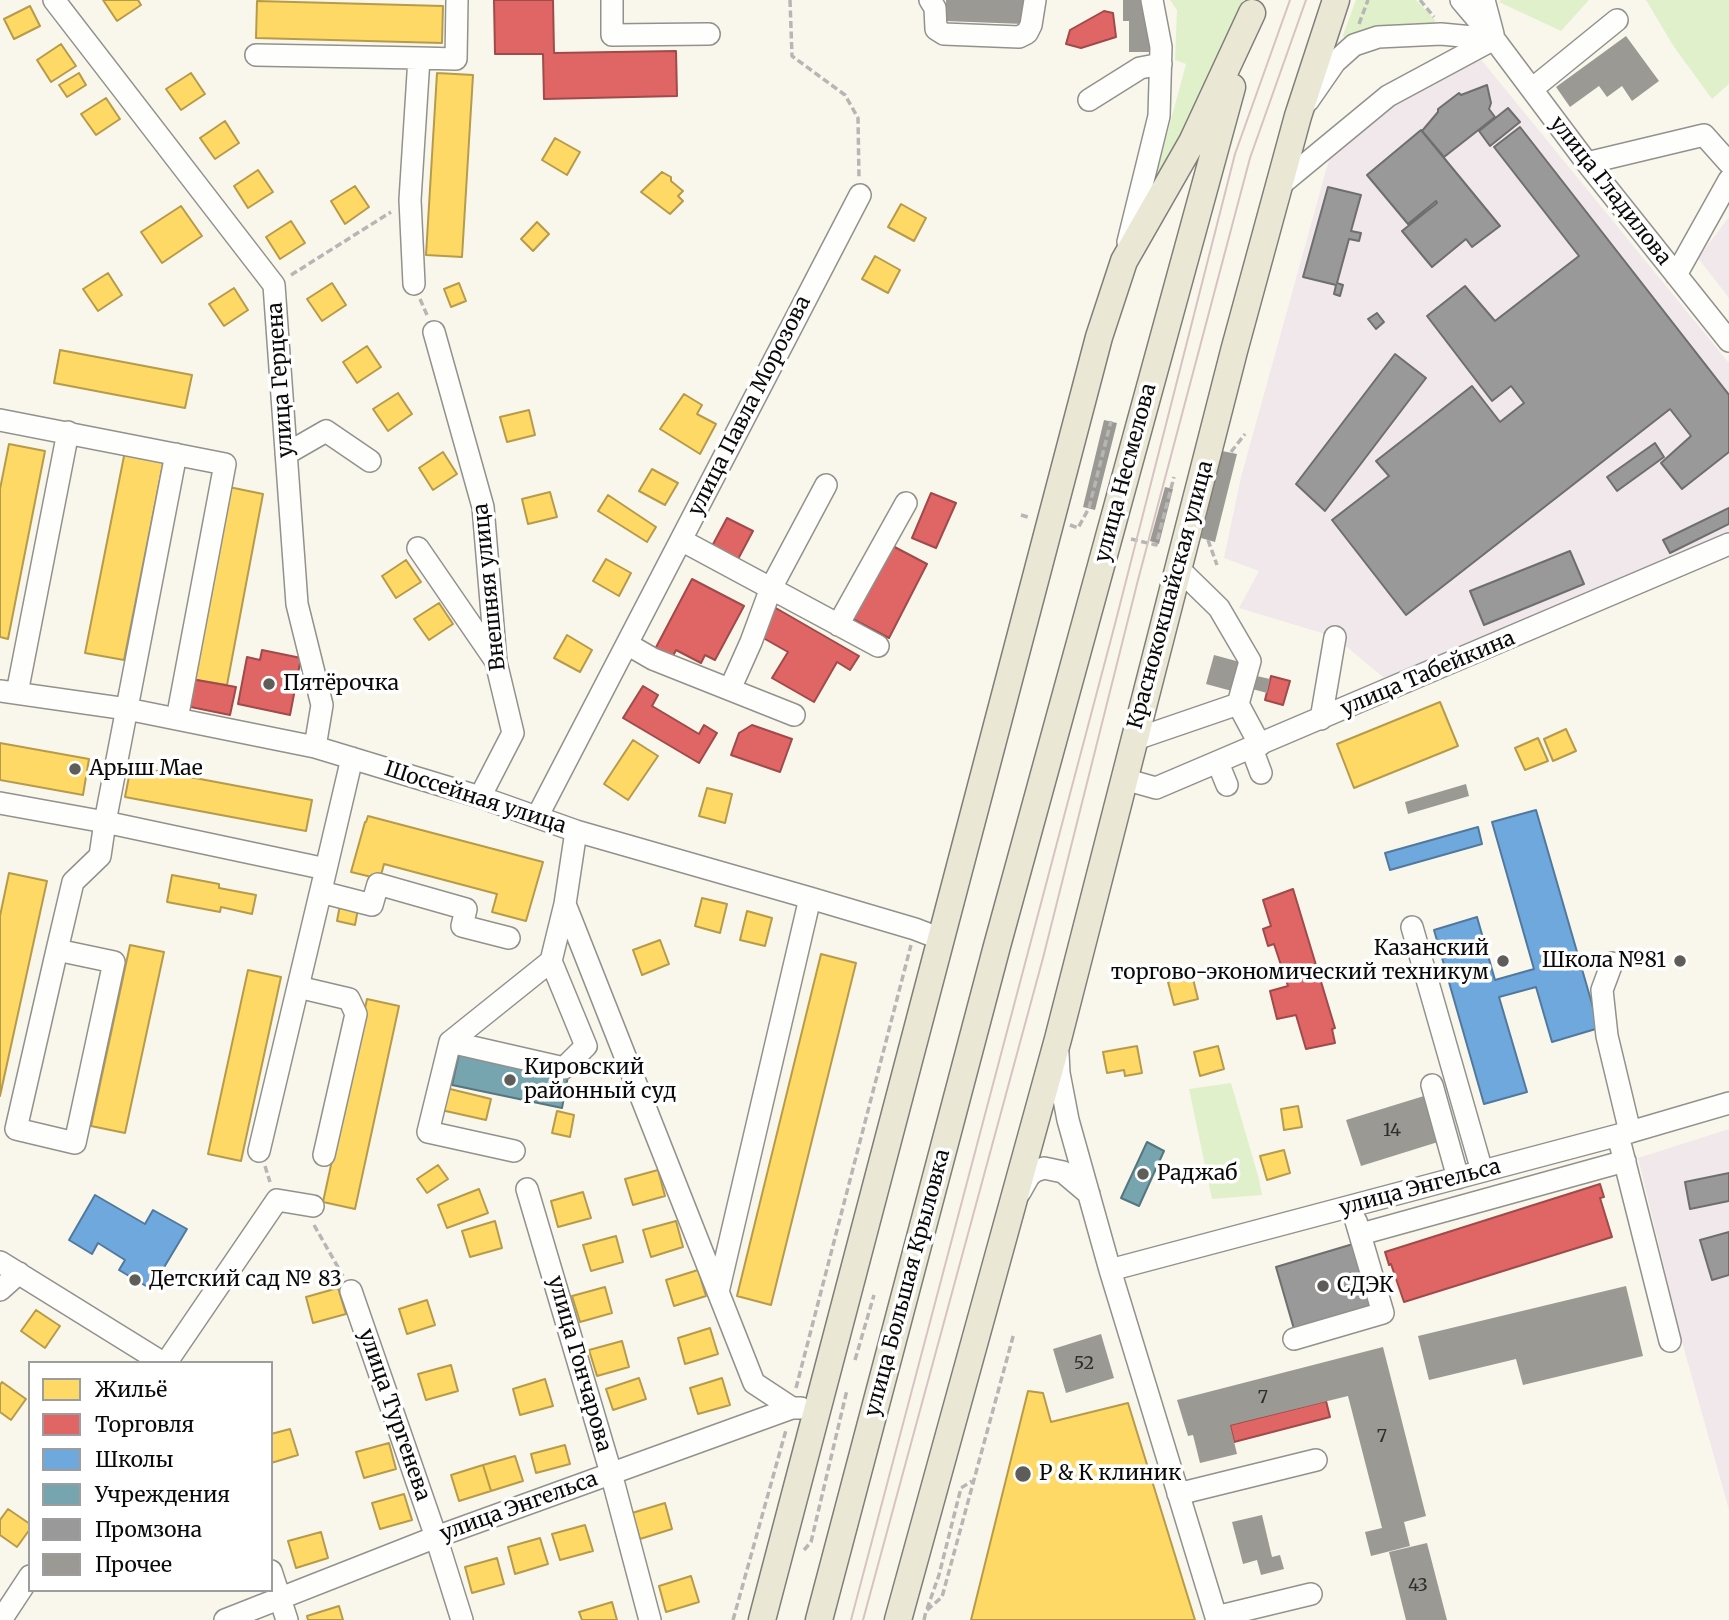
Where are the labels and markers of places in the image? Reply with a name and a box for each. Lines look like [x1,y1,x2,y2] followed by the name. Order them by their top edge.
[283,671,399,697] place label: Пятёрочка
[261,676,277,692] marker: Пятёрочка
[89,756,203,782] place label: Арыш Мае
[67,761,83,777] marker: Арыш Мае
[1111,936,1489,986] place label: Казанский торгово-экономический техникум
[1542,948,1666,974] place label: Школа №81
[1495,953,1511,969] marker: Казанский торгово-экономический техникум
[1672,953,1688,969] marker: Школа №81
[524,1055,677,1105] place label: Кировский районный суд
[502,1072,518,1088] marker: Кировский районный суд
[1157,1161,1237,1187] place label: Раджаб
[1135,1166,1151,1182] marker: Раджаб
[149,1267,342,1293] place label: Детский сад № 83
[127,1272,143,1288] marker: Детский сад № 83
[1337,1273,1394,1299] place label: СДЭК
[1315,1278,1331,1294] marker: СДЭК
[1039,1461,1181,1487] place label: Р & К клиник
[1013,1464,1033,1484] marker: Р & К клиник

